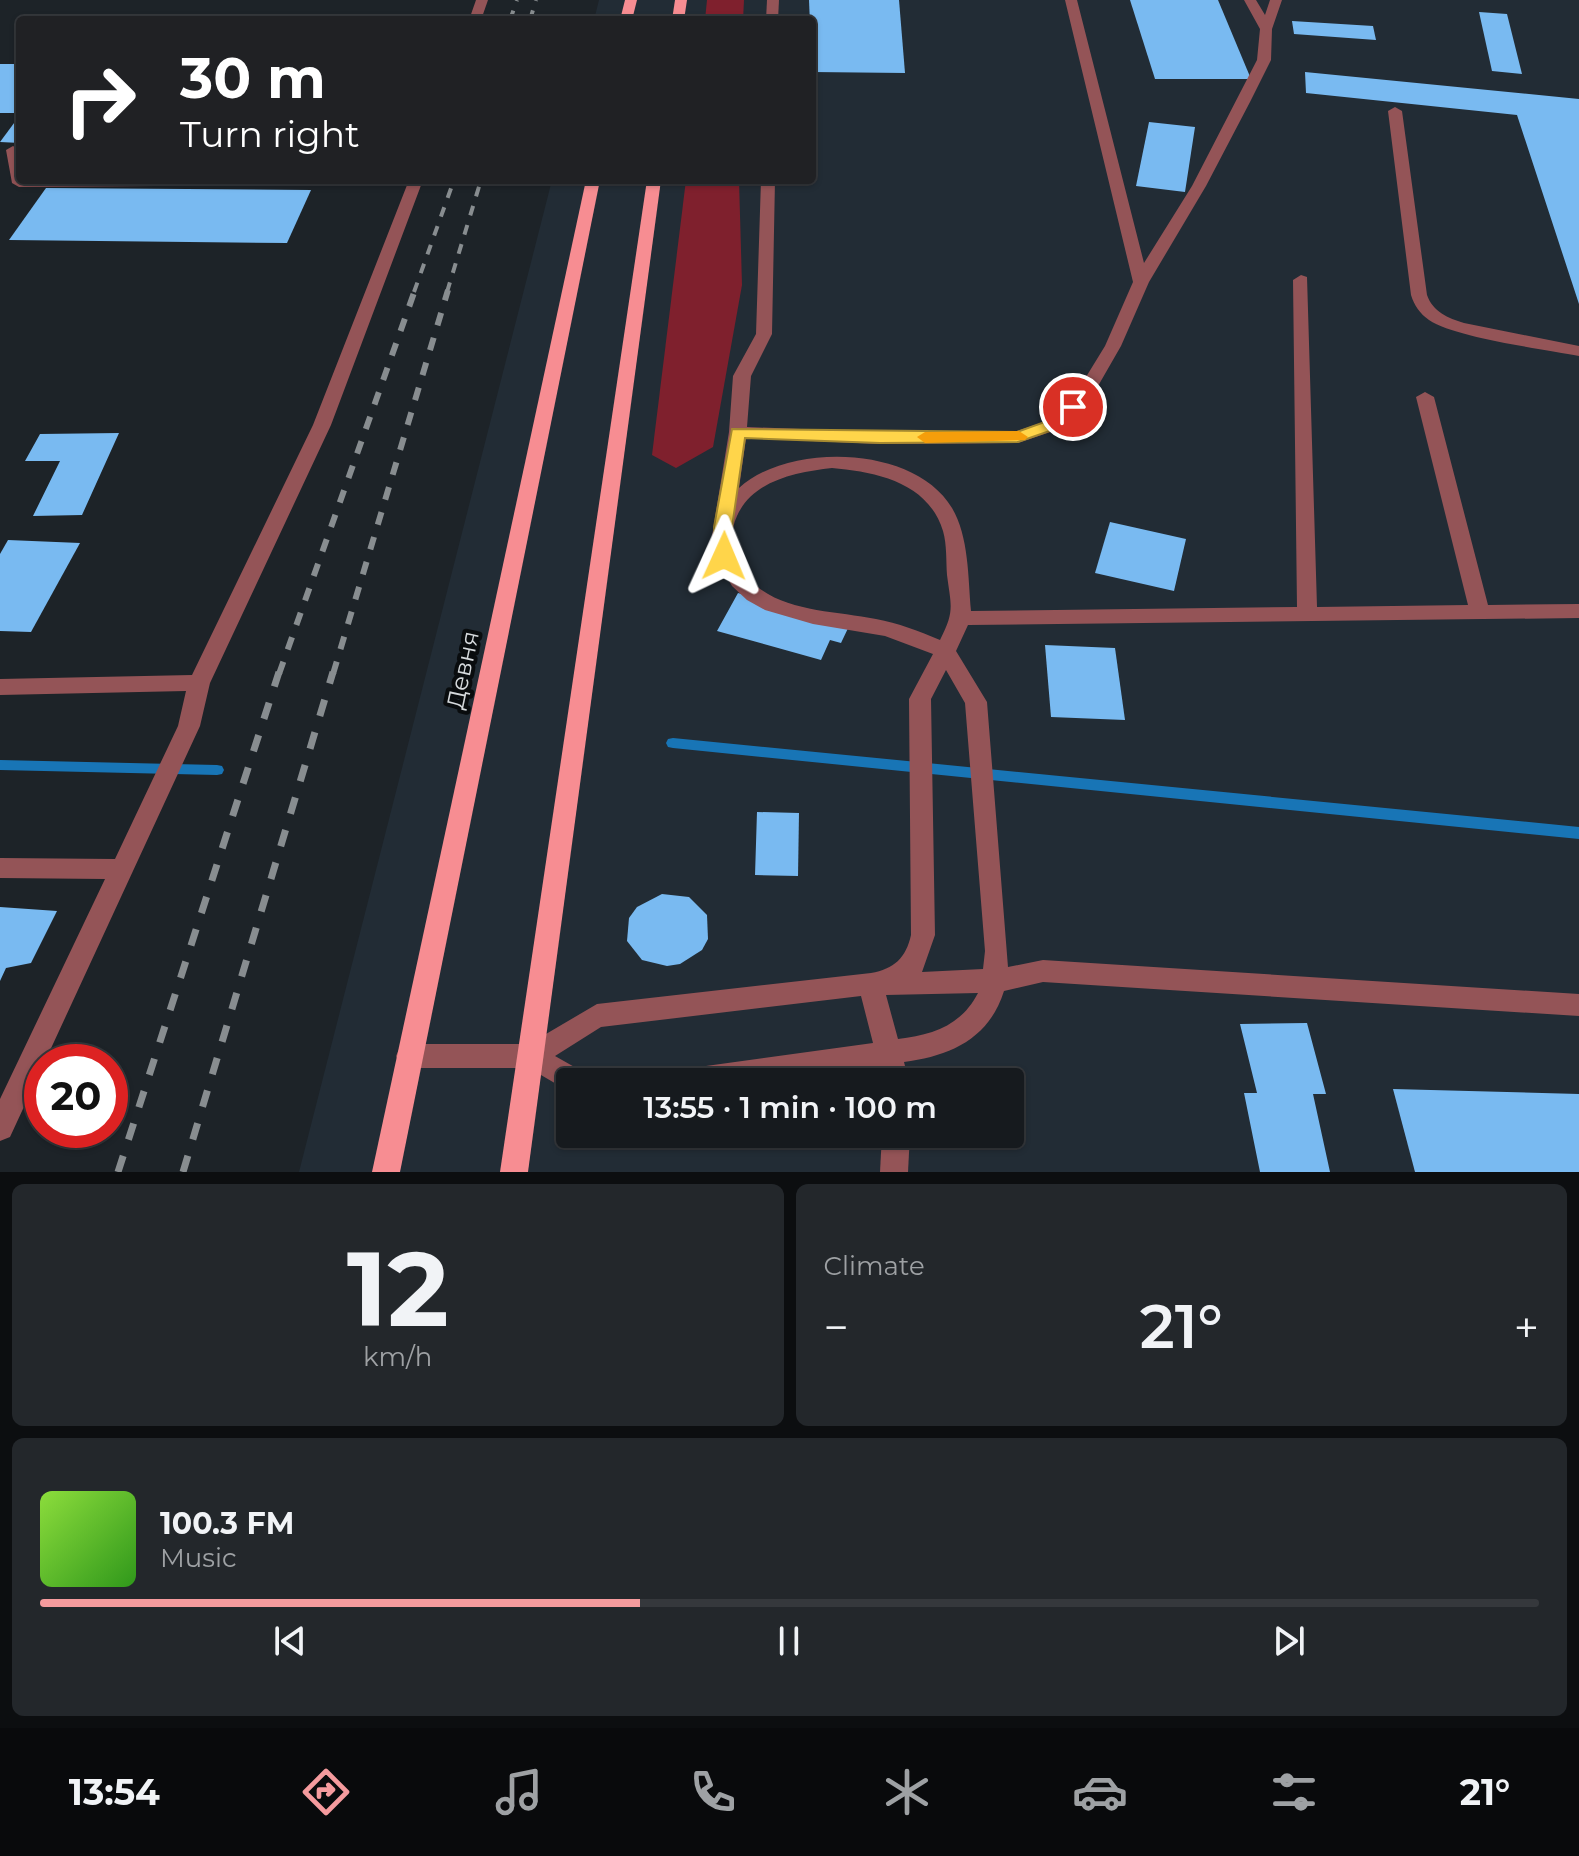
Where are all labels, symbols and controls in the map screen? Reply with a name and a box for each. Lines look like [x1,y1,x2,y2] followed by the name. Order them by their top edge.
[180,44,326,112] text: 30 m
[48,48,152,152] icon: right
[180,112,360,156] text: Turn right
[1039,373,1107,441] pin
[1051,385,1095,429] icon: arrive
[682,514,766,598] position arrow
[440,628,485,711] street label: Девня
[24,1044,128,1148] speed limit sign: 20
[643,1089,937,1126] text: 13:55 · 1 min · 100 m
[347,1225,449,1352] text: 12
[824,1250,925,1282] text: Climate
[1140,1290,1223,1363] text: 21°
[824,1300,849,1354] text: −
[1514,1300,1539,1354] text: +
[363,1341,432,1373] text: km/h
[160,1505,294,1542] text: 100.3 FM
[160,1542,237,1574] text: Music
[268,1619,312,1663] icon: previous
[767,1619,811,1663] icon: pause
[1267,1619,1311,1663] icon: next
[298,1764,354,1820] icon: directions
[491,1764,547,1820] icon: music
[685,1764,741,1820] icon: phone
[879,1764,935,1820] icon: climate
[1072,1764,1128,1820] icon: car
[1266,1764,1322,1820] icon: filters
[69,1770,160,1814] text: 13:54
[1460,1770,1510,1814] text: 21°

